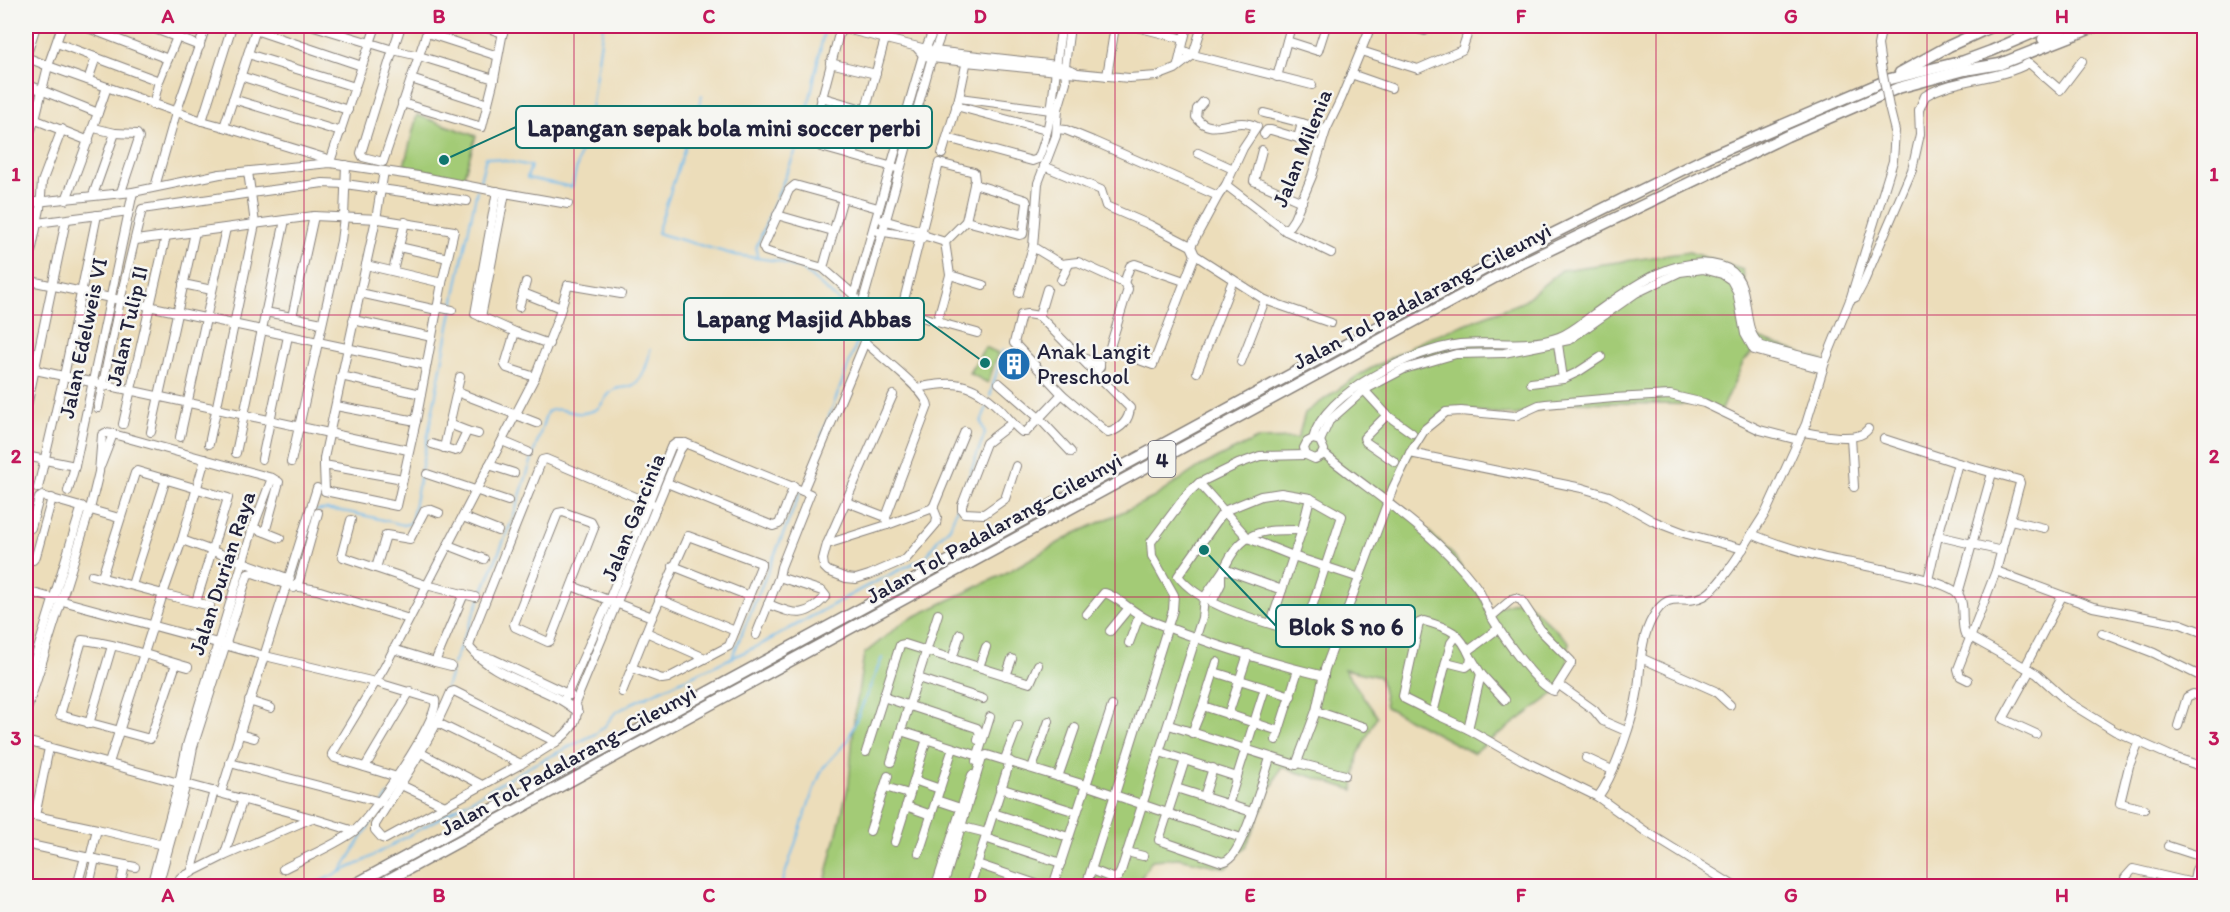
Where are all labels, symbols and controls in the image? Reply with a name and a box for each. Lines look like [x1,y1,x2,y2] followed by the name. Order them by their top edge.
[161,4,175,28] text: A
[433,4,446,28] text: B
[703,4,716,28] text: C
[973,4,987,28] text: D
[1244,4,1256,28] text: E
[1516,4,1527,28] text: F
[1784,4,1798,28] text: G
[2055,4,2069,28] text: H
[1266,84,1338,211] street label: Jalan Milenia
[516,106,932,148] callout: Lapangan sepak bola mini soccer perbi
[527,113,921,143] text: Lapangan sepak bola mini soccer perbi
[11,162,21,186] text: 1
[2209,162,2219,186] text: 1
[1288,216,1556,376] street label: Jalan Tol Padalarang–Cileunyi
[53,255,113,421] street label: Jalan Edelweis VI
[100,263,154,389] street label: Jalan Tulip II
[684,298,924,340] callout: Lapang Masjid Abbas
[696,304,912,334] text: Lapang Masjid Abbas
[1037,338,1151,390] place label: Anak Langit Preschool
[996,346,1032,382] building icon: Anak Langit Preschool
[1148,441,1176,477] road number: 4
[11,444,22,468] text: 2
[2209,444,2220,468] text: 2
[861,446,1127,610] street label: Jalan Tol Padalarang–Cileunyi
[595,449,671,585] street label: Jalan Garcinia
[183,487,261,658] street label: Jalan Durian Raya
[1276,605,1415,647] callout: Blok S no 6
[1288,612,1404,641] text: Blok S no 6
[435,678,701,842] street label: Jalan Tol Padalarang–Cileunyi
[11,726,22,750] text: 3
[2209,726,2220,750] text: 3
[161,883,175,907] text: A
[433,883,446,907] text: B
[703,883,716,907] text: C
[973,883,987,907] text: D
[1244,883,1256,907] text: E
[1516,883,1527,907] text: F
[1784,883,1798,907] text: G
[2055,883,2069,907] text: H

